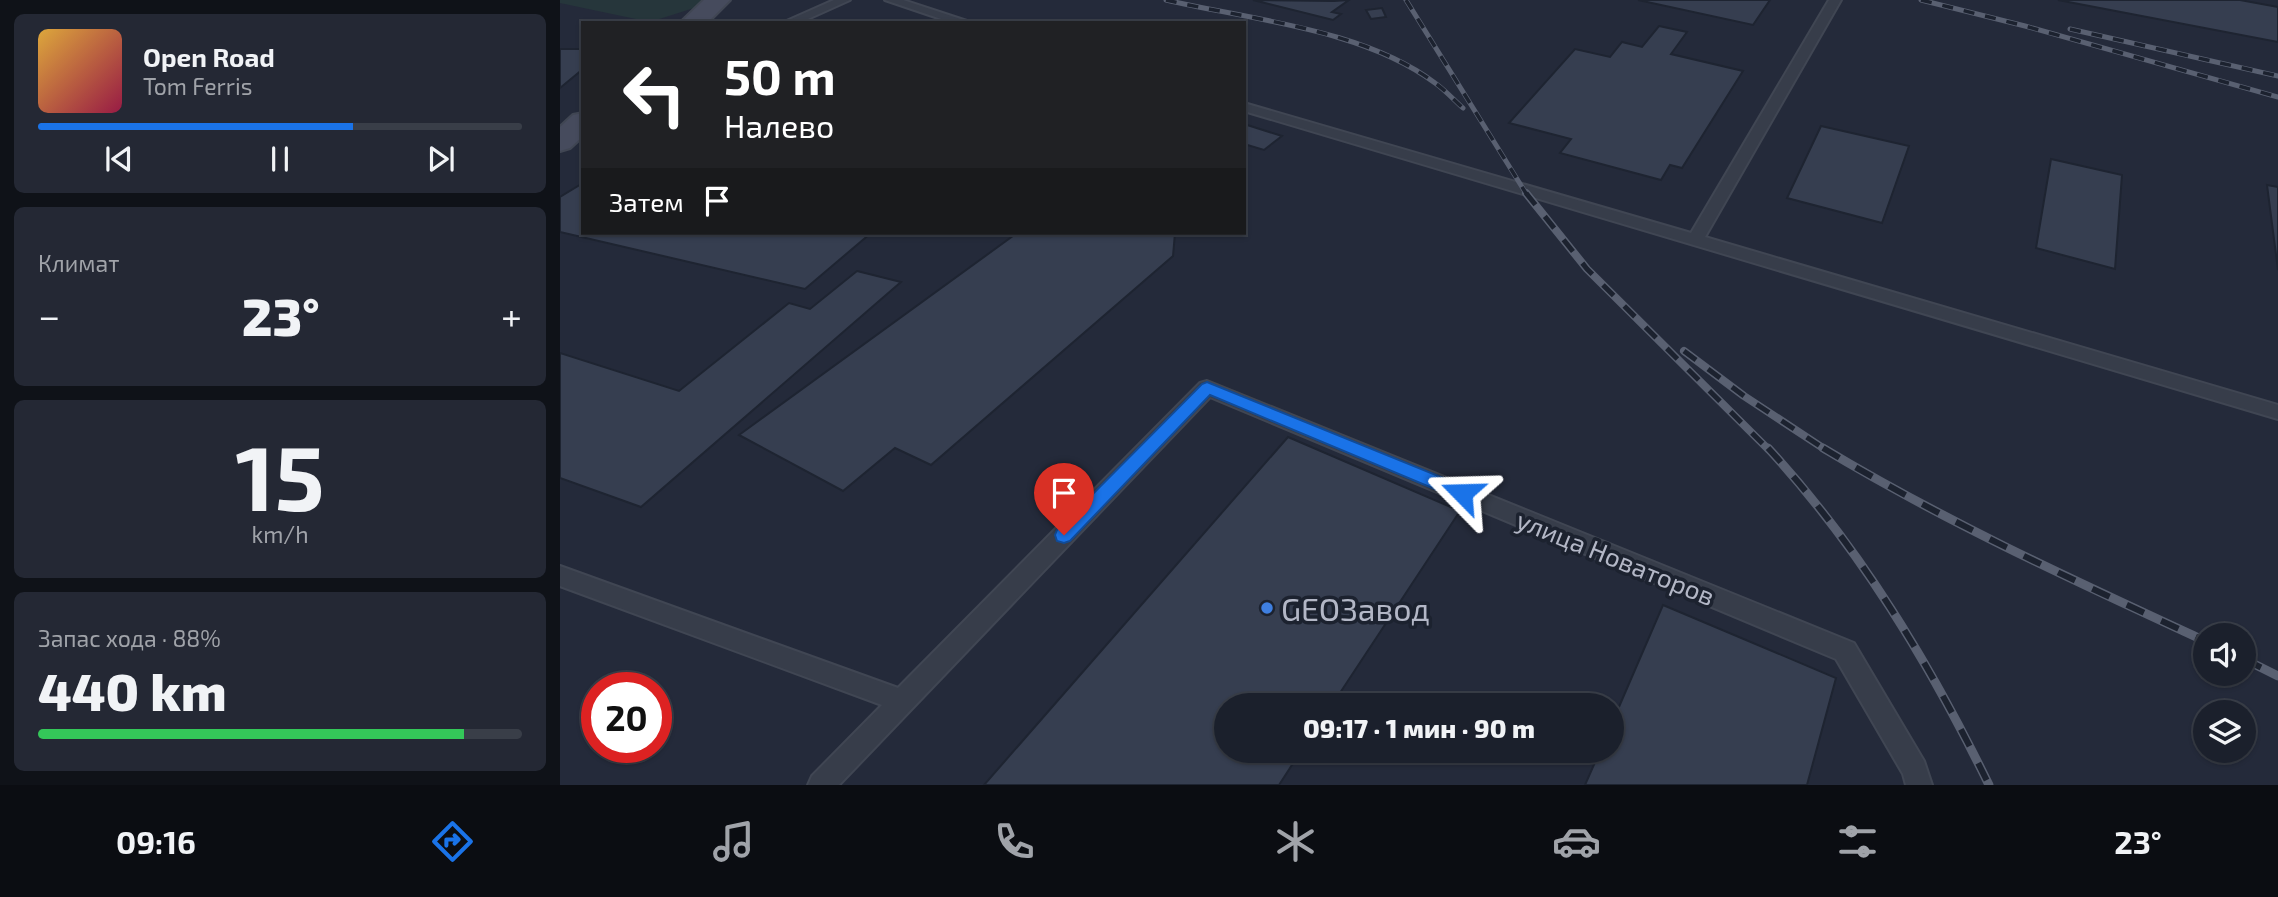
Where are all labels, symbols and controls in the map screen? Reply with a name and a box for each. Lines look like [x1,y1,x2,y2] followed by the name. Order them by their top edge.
[143,41,275,72] text: Open Road
[724,46,836,105] text: 50 m
[609,49,700,140] icon: left
[143,72,252,100] text: Tom Ferris
[724,106,834,144] text: Налево
[100,140,138,178] icon: previous
[261,140,299,178] icon: pause
[422,140,460,178] icon: next
[698,182,736,220] icon: arrive
[609,186,684,217] text: Затем
[38,249,119,277] text: Климат
[242,284,320,346] text: 23°
[38,292,60,338] text: −
[501,292,522,338] text: +
[235,420,325,529] text: 15
[1425,456,1499,530] position arrow
[1034,463,1094,535] pin
[1045,474,1083,512] icon: arrive
[1512,503,1720,612] street label: улица Новаторов
[251,520,309,548] text: km/h
[1281,589,1430,627] place label: GEOЗавод
[1259,600,1275,616] marker: GEOЗавод
[2193,623,2256,763] map controls
[2193,623,2256,686] button: sound
[38,624,221,652] text: Запас хода · 88%
[38,659,227,721] text: 440 km
[581,672,672,763] speed limit sign: 20
[2193,700,2256,763] button: layers
[1303,712,1535,743] text: 09:17 · 1 мин · 90 m
[428,817,477,866] icon: directions
[709,817,758,866] icon: music
[990,817,1039,866] icon: phone
[1271,817,1320,866] icon: climate
[1552,817,1601,866] icon: car
[1833,817,1882,866] icon: filters
[116,822,196,860] text: 09:16
[2114,822,2162,860] text: 23°

